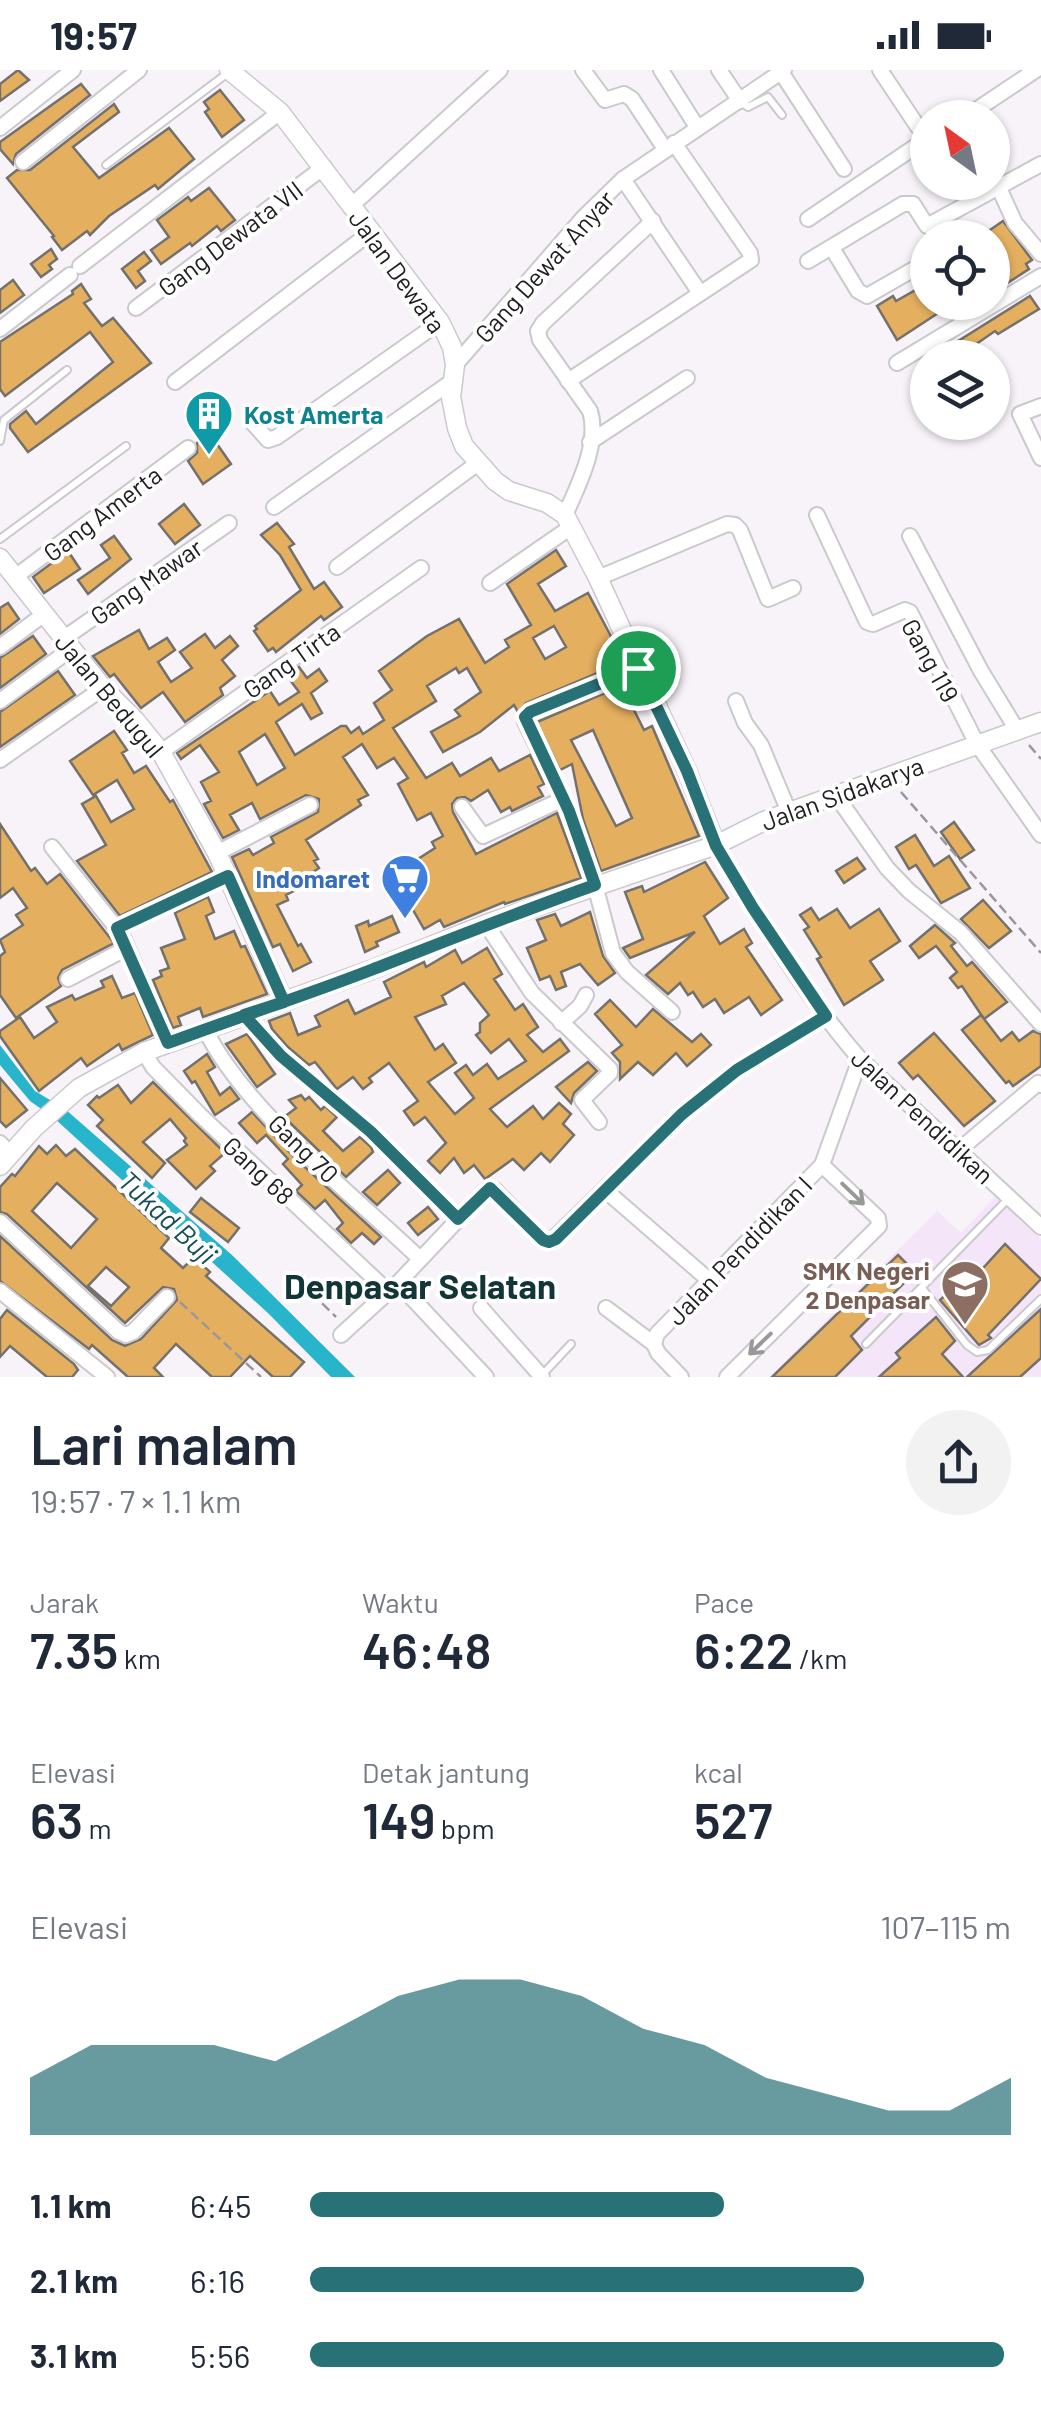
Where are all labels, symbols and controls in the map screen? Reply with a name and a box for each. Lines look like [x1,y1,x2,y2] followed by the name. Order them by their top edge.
[50,12,137,58] text: 19:57
[910,100,1010,200] north arrow
[910,100,1010,440] map controls
[152,174,308,302] street label: Gang Dewata VII
[468,184,620,348] street label: Gang Dewat Anyar
[343,204,453,338] street label: Jalan Dewata
[910,220,1010,320] button: locate
[910,340,1010,440] button: layers
[183,388,235,456] building icon: Kost Amerta
[244,399,383,429] place label: Kost Amerta
[37,459,167,567] street label: Gang Amerta
[84,531,208,631] street label: Gang Mawar
[896,613,966,707] street label: Gang 119
[237,616,345,704] street label: Gang Tirta
[596,626,681,711] pin
[49,627,171,763] street label: Jalan Bedugul
[611,641,666,696] icon: arrive
[757,750,927,836] street label: Jalan Sidakarya
[379,852,431,920] supermarket icon: Indomaret
[256,863,370,893] place label: Indomaret
[846,1042,1000,1190] street label: Jalan Pendidikan
[263,1107,345,1189] street label: Gang 70
[217,1130,301,1210] street label: Gang 68
[112,1163,224,1271] water label: Tukad Buji
[660,1169,818,1331] street label: Jalan Pendidikan I
[841,1182,865,1206] one-way arrow
[803,1255,930,1314] place label: SMK Negeri 2 Denpasar
[939,1258,991,1326] school or university icon: SMK Negeri 2 Denpasar
[284,1264,556,1306] district label: Denpasar Selatan
[749,1332,773,1356] one-way arrow
[30,1410,298,1476] text: Lari malam
[906,1410,1011,1515] button: share
[30,1481,241,1519] text: 19:57 · 7 × 1.1 km
[30,1585,99,1619] text: Jarak
[362,1585,439,1619] text: Waktu
[694,1585,754,1619] text: Pace
[30,1619,118,1679] text: 7.35
[362,1619,491,1679] text: 46:48
[694,1619,793,1679] text: 6:22
[118,1641,161,1675] text: km
[793,1641,847,1675] text: /km
[30,1755,116,1789] text: Elevasi
[362,1755,530,1789] text: Detak jantung
[694,1755,743,1789] text: kcal
[30,1789,83,1849] text: 63
[362,1789,435,1849] text: 149
[694,1789,772,1849] text: 527
[83,1811,112,1845] text: m
[435,1811,495,1845] text: bpm
[30,1907,128,1945] text: Elevasi
[880,1907,1011,1945] text: 107–115 m
[30,2186,111,2224] text: 1.1 km
[190,2186,251,2224] text: 6:45
[30,2261,118,2299] text: 2.1 km
[190,2261,245,2299] text: 6:16
[30,2336,117,2374] text: 3.1 km
[190,2336,250,2374] text: 5:56

